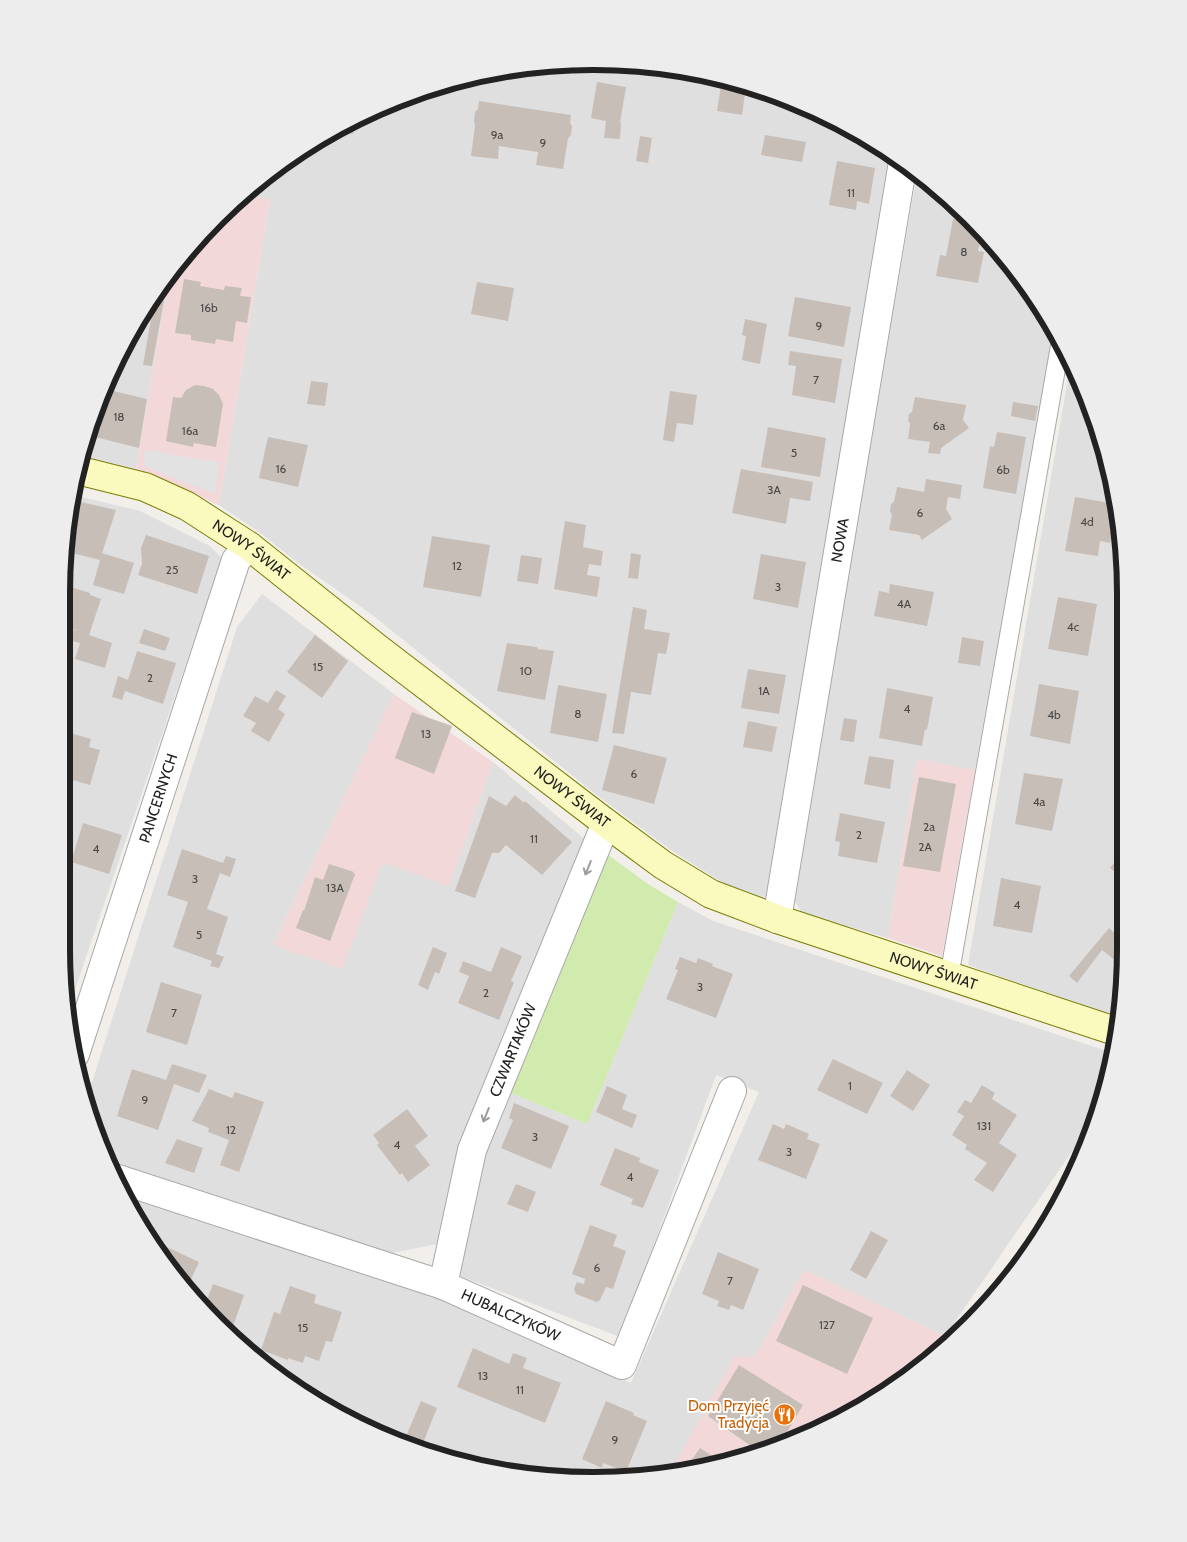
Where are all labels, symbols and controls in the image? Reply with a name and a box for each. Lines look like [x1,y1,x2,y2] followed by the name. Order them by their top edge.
[491,127,504,142] house number: 9a
[540,135,547,150] house number: 9
[847,185,855,200] house number: 11
[960,244,968,259] house number: 8
[200,300,218,315] house number: 16b
[816,318,823,333] house number: 9
[813,372,819,387] house number: 7
[113,409,125,424] house number: 18
[933,418,946,433] house number: 6a
[182,423,198,438] house number: 16a
[791,445,797,460] house number: 5
[276,461,287,476] house number: 16
[996,462,1010,477] house number: 6b
[767,482,782,497] house number: 3A
[917,505,924,520] house number: 6
[1080,514,1094,529] house number: 4d
[209,516,293,584] street label: NOWY ŚWIAT
[827,516,853,564] street label: NOWA
[452,558,462,573] house number: 12
[166,562,178,577] house number: 25
[775,579,781,594] house number: 3
[897,596,912,611] house number: 4A
[1067,619,1080,634] house number: 4c
[313,659,323,674] house number: 15
[520,663,532,678] house number: 10
[147,670,153,685] house number: 2
[758,683,770,698] house number: 1A
[904,701,911,716] house number: 4
[574,706,582,721] house number: 8
[1047,707,1061,722] house number: 4b
[421,726,431,741] house number: 13
[135,751,181,845] street label: PANCERNYCH
[530,762,614,832] street label: NOWY ŚWIAT
[631,766,638,781] house number: 6
[1033,794,1046,809] house number: 4a
[923,819,935,834] house number: 2a
[856,827,862,842] house number: 2
[530,831,538,846] house number: 11
[918,839,932,854] house number: 2A
[93,841,100,856] house number: 4
[582,860,592,875] one-way arrow
[192,871,198,886] house number: 3
[326,880,345,895] house number: 13A
[1014,897,1021,912] house number: 4
[196,927,202,942] house number: 5
[887,948,980,994] street label: NOWY ŚWIAT
[697,979,703,994] house number: 3
[483,985,489,1000] house number: 2
[486,1000,540,1100] street label: CZWARTAKÓW
[171,1005,177,1020] house number: 7
[848,1078,852,1093] house number: 1
[142,1092,149,1107] house number: 9
[481,1107,490,1123] one-way arrow
[977,1118,991,1133] house number: 131
[226,1122,236,1137] house number: 12
[532,1129,538,1144] house number: 3
[394,1137,401,1152] house number: 4
[786,1144,792,1159] house number: 3
[627,1169,634,1184] house number: 4
[594,1260,601,1275] house number: 6
[727,1273,733,1288] house number: 7
[458,1285,564,1346] street label: HUBALCZYKÓW
[819,1317,835,1332] house number: 127
[298,1320,308,1335] house number: 15
[478,1368,488,1383] house number: 13
[516,1382,524,1397] house number: 11
[688,1397,770,1432] place label: Dom Przyjęć Tradycja
[773,1403,797,1427] restaurant icon: Dom Przyjęć Tradycja
[612,1432,619,1447] house number: 9

